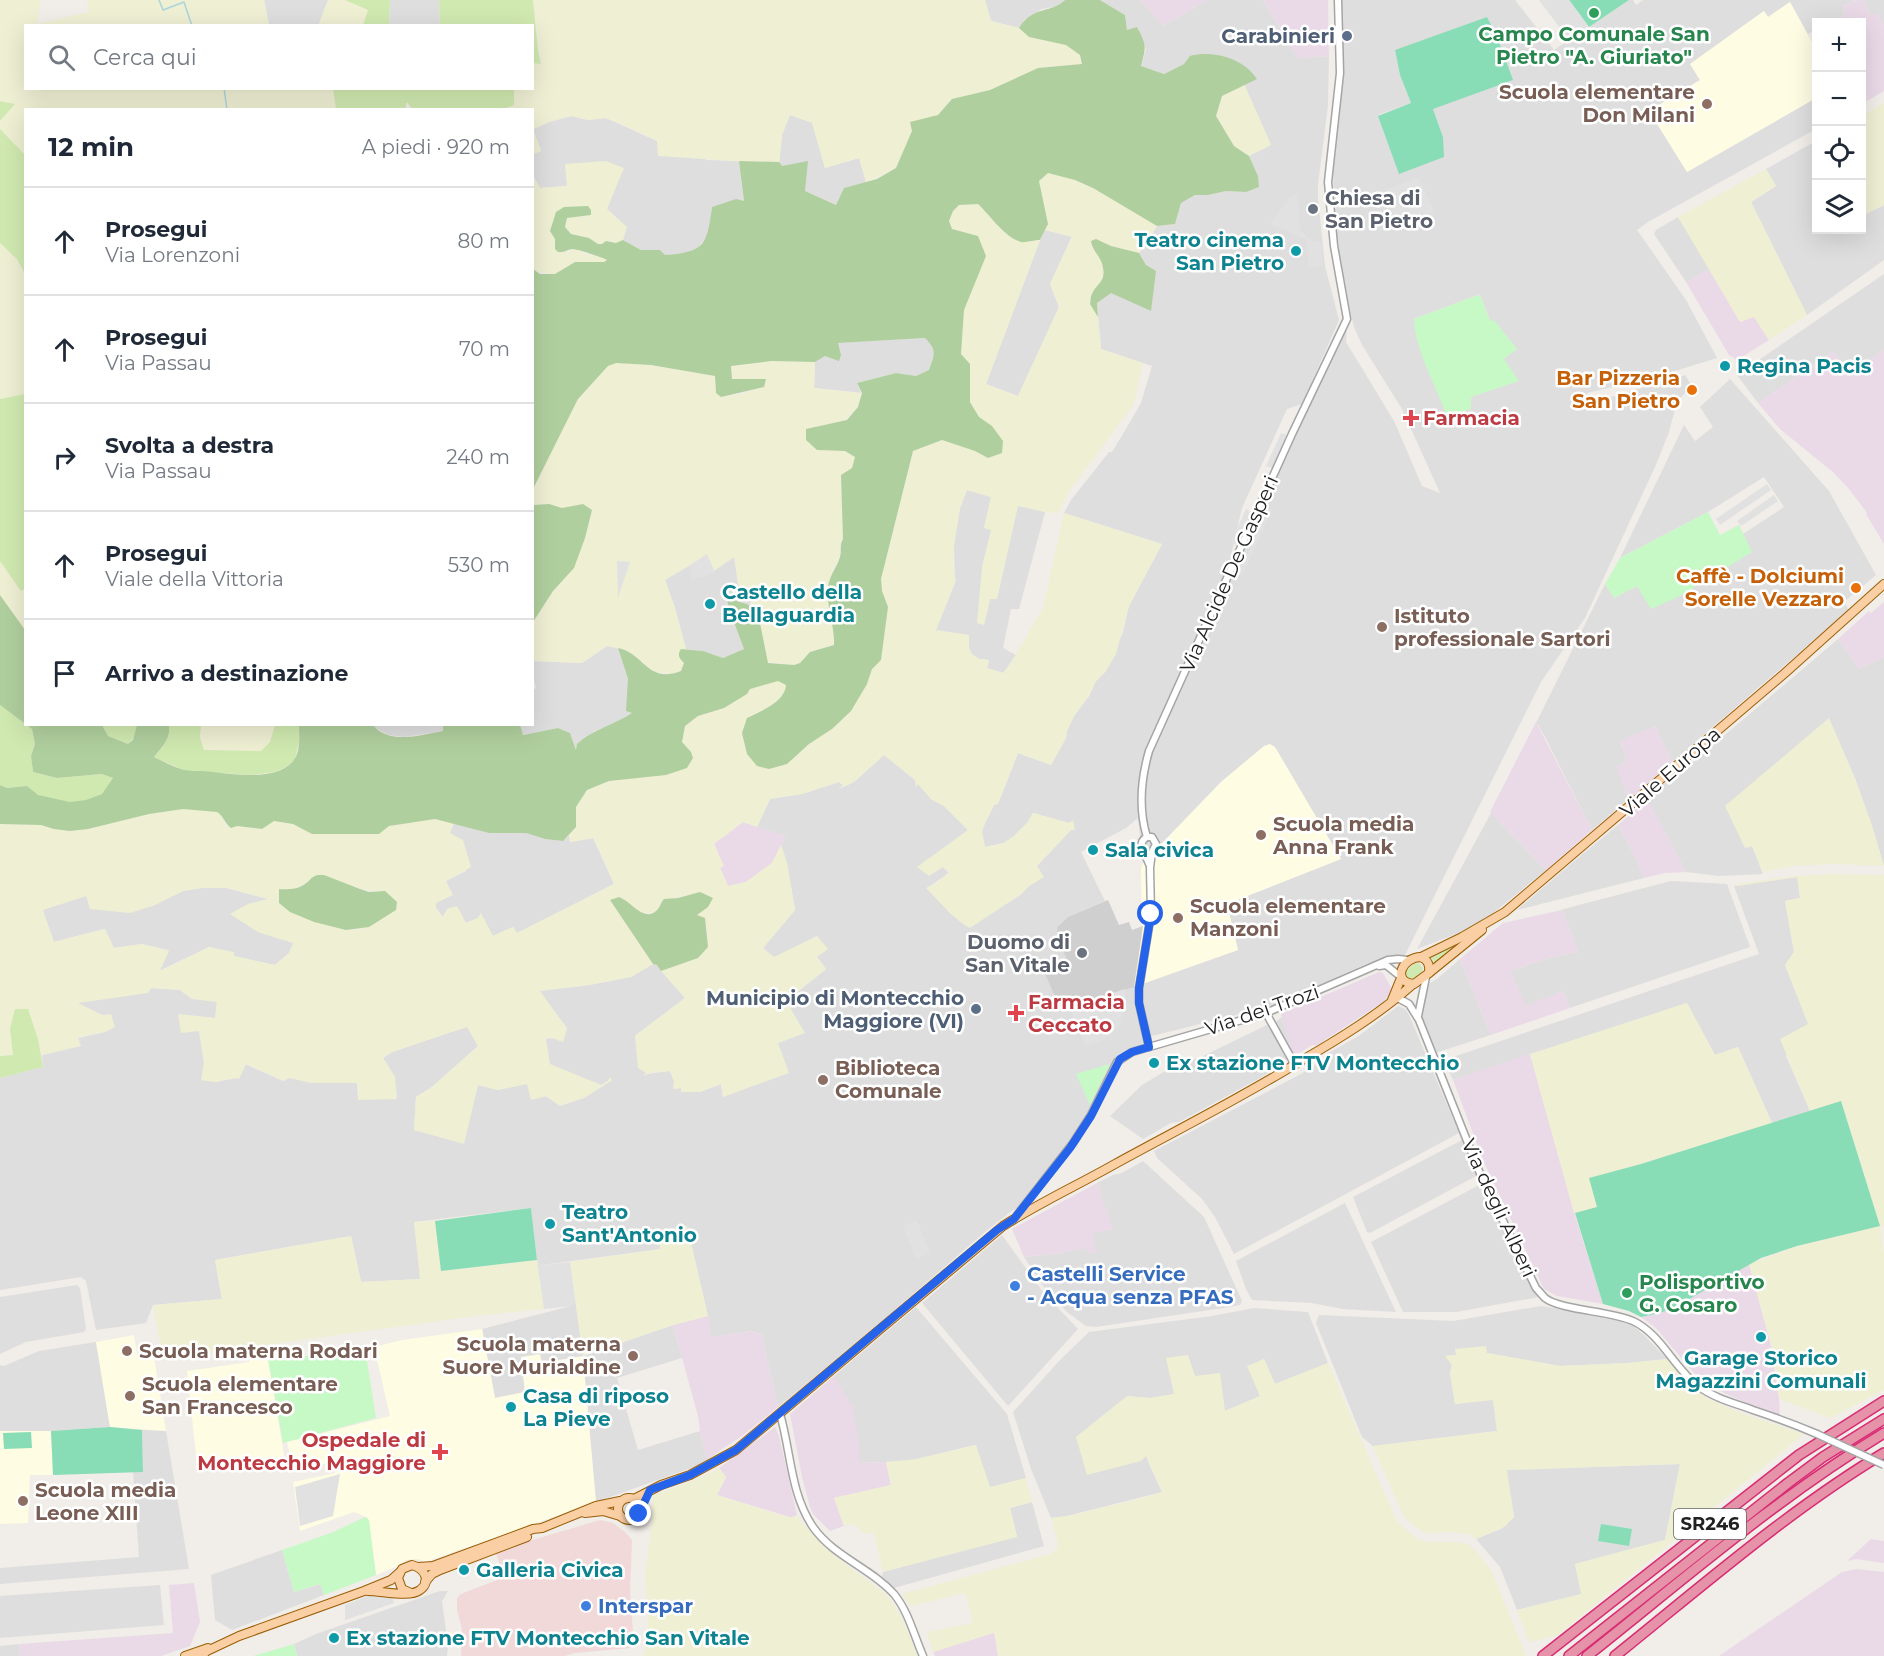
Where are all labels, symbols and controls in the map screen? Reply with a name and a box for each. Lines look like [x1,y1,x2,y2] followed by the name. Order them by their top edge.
[1587,6,1601,20] marker: Campo Comunale San Pietro "A. Giuriato"
[1812,18,1866,234] map controls
[1812,18,1866,72] button: +
[1478,22,1710,69] place label: Campo Comunale San Pietro "A. Giuriato"
[24,24,534,90] search box
[1221,24,1335,48] place label: Carabinieri
[1340,29,1354,43] marker: Carabinieri
[45,41,78,74] icon: search
[93,44,197,71] text: Cerca qui
[1812,72,1866,126] button: −
[1499,80,1695,127] place label: Scuola elementare Don Milani
[1700,97,1714,111] marker: Scuola elementare Don Milani
[1812,126,1866,180] button: locate
[48,131,134,163] text: 12 min
[362,135,510,159] text: A piedi · 920 m
[1812,180,1866,234] button: layers
[1325,186,1433,233] place label: Chiesa di San Pietro
[1306,202,1320,216] marker: Chiesa di San Pietro
[105,216,207,243] text: Prosegui
[48,225,81,258] icon: ahead
[1135,228,1284,275] place label: Teatro cinema San Pietro
[458,229,510,253] text: 80 m
[105,243,240,267] text: Via Lorenzoni
[1289,244,1303,258] marker: Teatro cinema San Pietro
[105,324,207,351] text: Prosegui
[48,333,81,366] icon: ahead
[459,337,510,361] text: 70 m
[105,351,212,375] text: Via Passau
[1737,354,1872,378] place label: Regina Pacis
[1718,359,1732,373] marker: Regina Pacis
[1556,366,1680,413] place label: Bar Pizzeria San Pietro
[1685,383,1699,397] marker: Bar Pizzeria San Pietro
[1423,406,1520,430] place label: Farmacia
[1404,411,1418,425] marker: Farmacia
[105,432,274,459] text: Svolta a destra
[48,441,81,474] icon: right
[446,445,510,469] text: 240 m
[105,459,212,483] text: Via Passau
[1175,472,1283,676] street label: Via Alcide De Gasperi
[105,540,207,567] text: Prosegui
[48,549,81,582] icon: ahead
[448,553,510,577] text: 530 m
[1676,564,1844,611] place label: Caffè - Dolciumi Sorelle Vezzaro
[105,567,284,591] text: Viale della Vittoria
[722,580,862,627] place label: Castello della Bellaguardia
[1849,581,1863,595] marker: Caffè - Dolciumi Sorelle Vezzaro
[703,597,717,611] marker: Castello della Bellaguardia
[1394,604,1610,651] place label: Istituto professionale Sartori
[1375,620,1389,634] marker: Istituto professionale Sartori
[48,657,81,690] icon: arrive
[105,660,348,687] text: Arrivo a destinazione
[1615,722,1725,822] street label: Viale Europa
[1272,812,1414,859] place label: Scuola media Anna Frank
[1254,828,1268,842] marker: Scuola media Anna Frank
[1105,838,1214,862] place label: Sala civica
[1086,843,1100,857] marker: Sala civica
[1190,894,1386,941] place label: Scuola elementare Manzoni
[1137,900,1163,926] route start
[1171,911,1185,925] marker: Scuola elementare Manzoni
[965,930,1070,977] place label: Duomo di San Vitale
[1075,946,1089,960] marker: Duomo di San Vitale
[1202,979,1322,1041] street label: Via dei Trozi
[706,986,964,1033] place label: Municipio di Montecchio Maggiore (VI)
[1028,990,1125,1037] place label: Farmacia Ceccato
[969,1002,983,1016] marker: Municipio di Montecchio Maggiore (VI)
[1009,1006,1023,1020] marker: Farmacia Ceccato
[1166,1051,1459,1075] place label: Ex stazione FTV Montecchio
[835,1056,942,1103] place label: Biblioteca Comunale
[1147,1056,1161,1070] marker: Ex stazione FTV Montecchio
[816,1073,830,1087] marker: Biblioteca Comunale
[1456,1135,1542,1281] street label: Via degli Alberi
[562,1200,697,1247] place label: Teatro Sant'Antonio
[543,1217,557,1231] marker: Teatro Sant'Antonio
[1027,1262,1234,1309] place label: Castelli Service - Acqua senza PFAS
[1639,1270,1764,1317] place label: Polisportivo G. Cosaro
[1008,1279,1022,1293] marker: Castelli Service - Acqua senza PFAS
[1620,1286,1634,1300] marker: Polisportivo G. Cosaro
[1754,1330,1768,1344] marker: Garage Storico Magazzini Comunali
[443,1332,621,1379] place label: Scuola materna Suore Murialdine
[139,1339,378,1363] place label: Scuola materna Rodari
[120,1344,134,1358] marker: Scuola materna Rodari
[1655,1346,1867,1393] place label: Garage Storico Magazzini Comunali
[626,1349,640,1363] marker: Scuola materna Suore Murialdine
[142,1372,338,1419] place label: Scuola elementare San Francesco
[523,1384,669,1431] place label: Casa di riposo La Pieve
[123,1389,137,1403] marker: Scuola elementare San Francesco
[504,1400,518,1414] marker: Casa di riposo La Pieve
[197,1428,426,1475] place label: Ospedale di Montecchio Maggiore
[431,1443,449,1461] marker: Ospedale di Montecchio Maggiore
[35,1478,176,1525] place label: Scuola media Leone XIII
[16,1494,30,1508] marker: Scuola media Leone XIII
[625,1500,651,1526] route end
[1674,1509,1746,1539] road number: SR246
[476,1558,624,1582] place label: Galleria Civica
[457,1563,471,1577] marker: Galleria Civica
[598,1594,694,1618] place label: Interspar
[579,1599,593,1613] marker: Interspar
[346,1626,750,1650] place label: Ex stazione FTV Montecchio San Vitale
[327,1631,341,1645] marker: Ex stazione FTV Montecchio San Vitale

